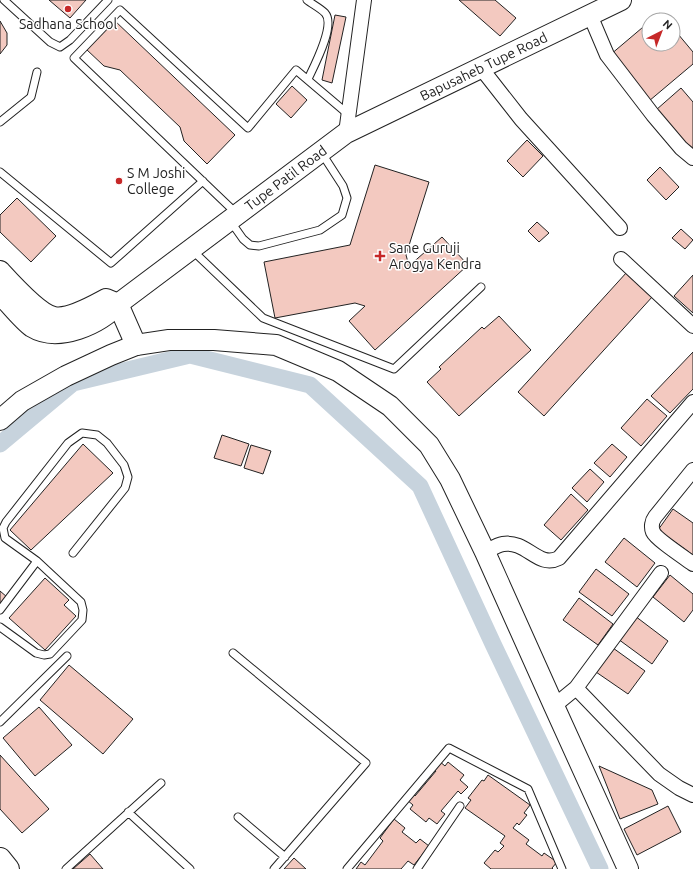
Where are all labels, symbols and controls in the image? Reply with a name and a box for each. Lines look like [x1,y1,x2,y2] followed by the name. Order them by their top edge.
[63,4,73,14] marker: Sadhana School
[641,12,681,52] north arrow
[19,16,117,32] place label: Sadhana School
[661,17,675,32] text: N
[417,29,550,104] street label: Bapusaheb Tupe Road
[242,142,330,214] street label: Tupe Patil Road
[127,165,185,197] place label: S M Joshi College
[114,176,124,186] marker: S M Joshi College
[389,240,481,272] place label: Sane Guruji Arogya Kendra
[374,250,386,262] marker: Sane Guruji Arogya Kendra

